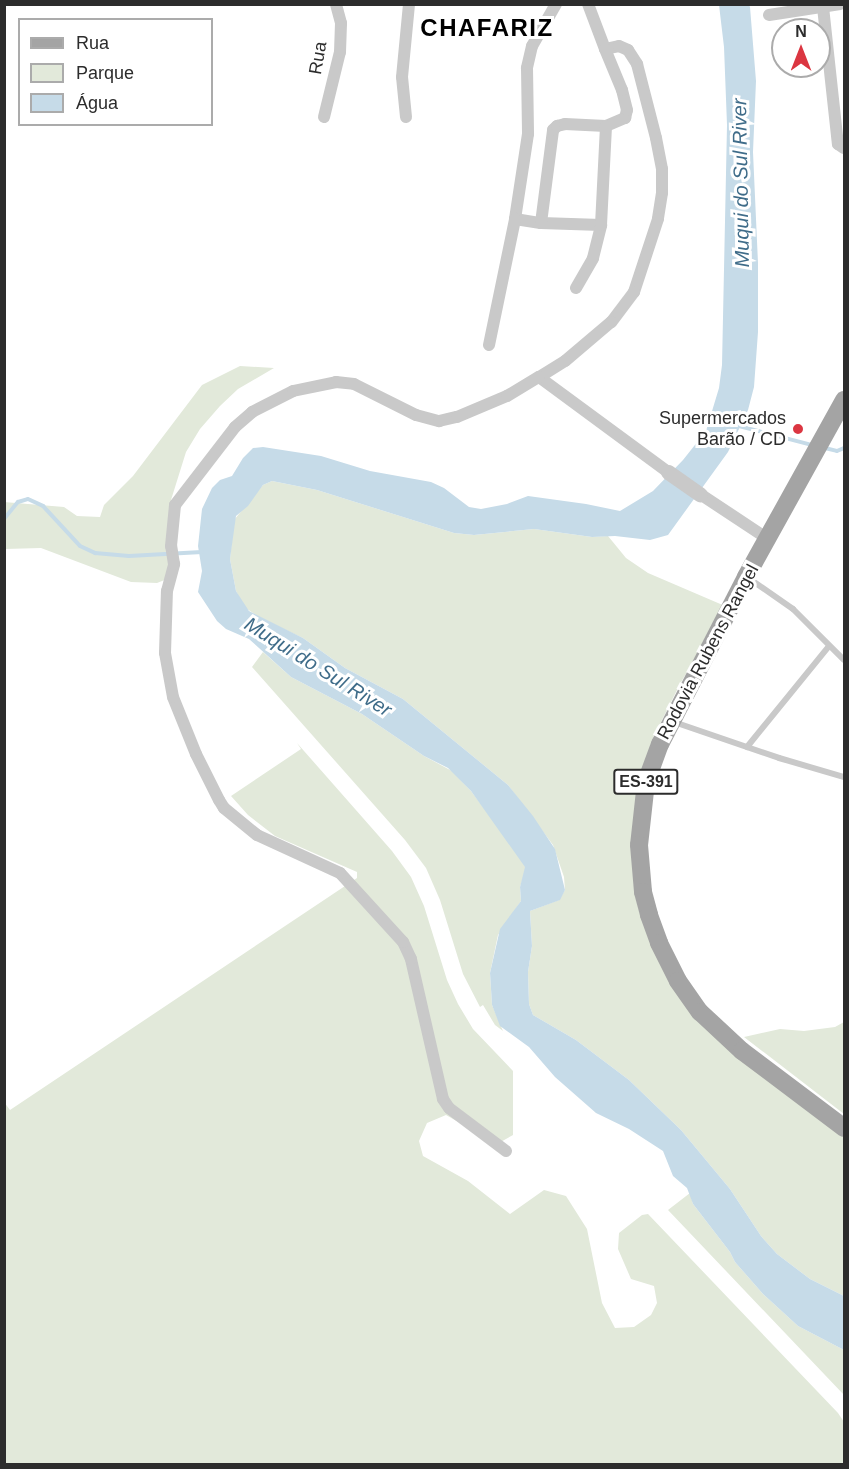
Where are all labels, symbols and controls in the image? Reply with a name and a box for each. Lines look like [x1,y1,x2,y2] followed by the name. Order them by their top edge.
[420,14,554,42] district label: CHAFARIZ
[18,18,213,126] legend
[771,18,831,78] north arrow
[795,23,807,40] text: N
[76,33,109,53] text: Rua
[304,40,332,76] street label: Rua
[76,63,134,83] text: Parque
[76,93,118,113] text: Água
[728,98,754,268] water label: Muqui do Sul River
[659,408,786,450] place label: Supermercados Barão / CD
[791,422,805,436] marker: Supermercados Barão / CD
[653,561,763,743] street label: Rodovia Rubens Rangel
[240,612,396,722] water label: Muqui do Sul River
[613,769,679,795] road number: ES-391

